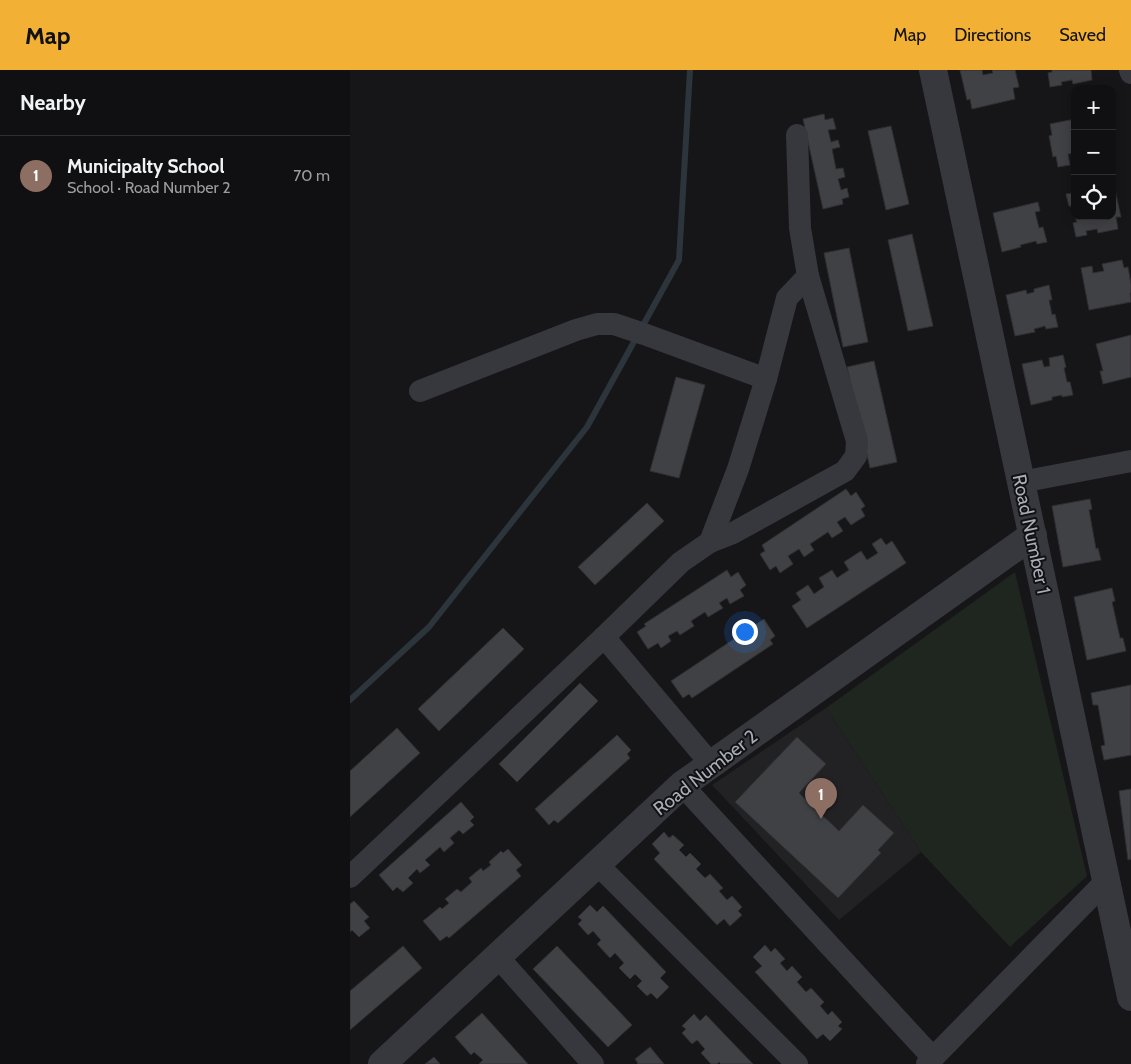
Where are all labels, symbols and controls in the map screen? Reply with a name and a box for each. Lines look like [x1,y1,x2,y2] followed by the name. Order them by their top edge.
[25,21,71,50] text: Map
[893,24,926,46] text: Map
[954,24,1031,46] text: Directions
[1059,24,1106,46] text: Saved
[1071,85,1116,220] map controls
[1071,85,1116,130] button: +
[20,90,86,115] text: Nearby
[1071,130,1116,175] button: −
[67,155,224,178] text: Municipalty School
[33,166,39,185] text: 1
[293,166,330,185] text: 70 m
[1071,175,1116,220] button: locate
[67,178,231,197] text: School · Road Number 2
[1008,472,1055,596] street label: Road Number 1
[732,619,758,645] your location
[649,725,762,820] street label: Road Number 2
[805,778,837,819] pin: 1

